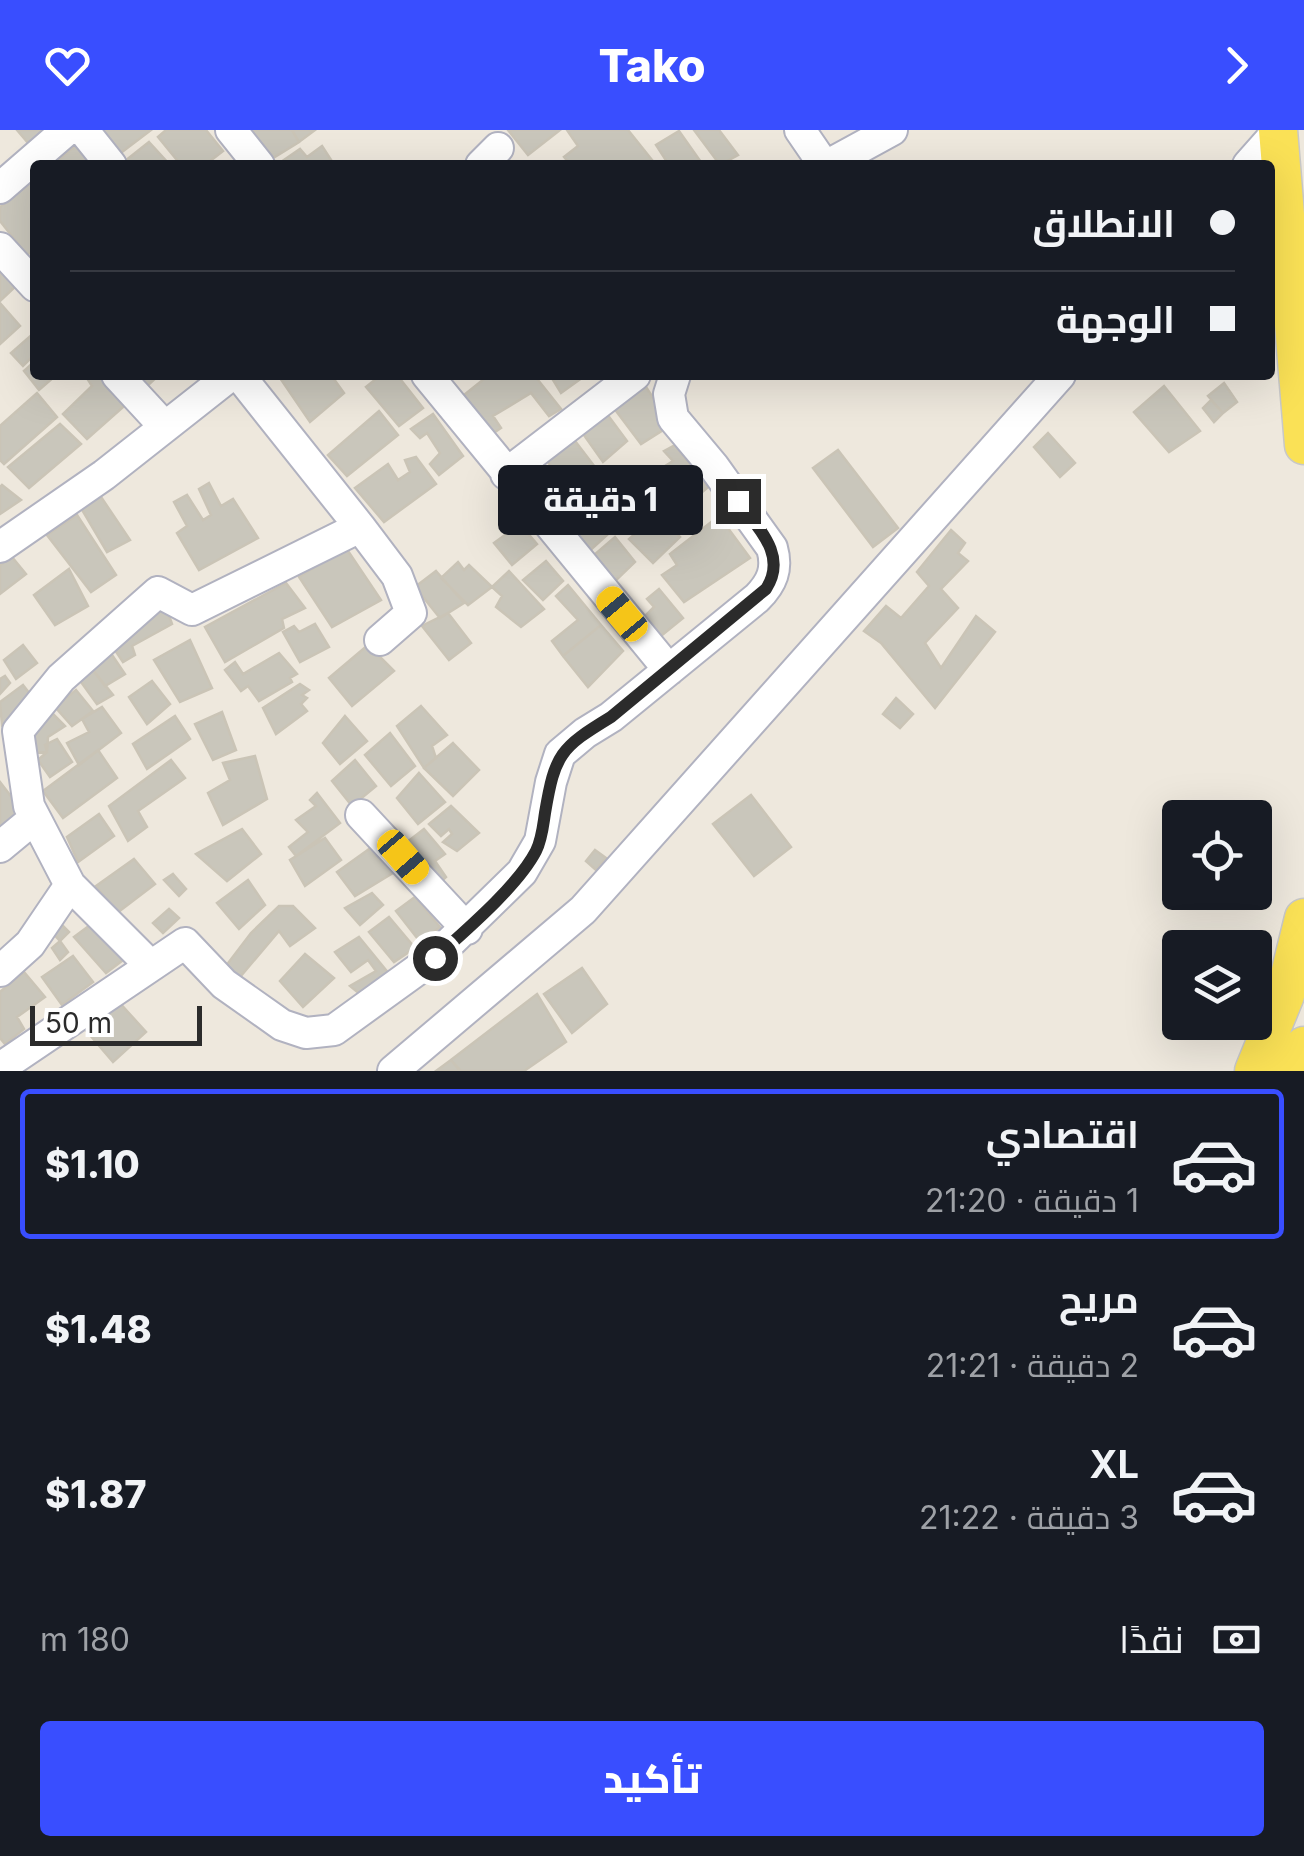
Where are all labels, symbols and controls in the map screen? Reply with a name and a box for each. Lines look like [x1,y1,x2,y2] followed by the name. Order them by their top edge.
[40,38,95,93] icon: heart
[598,38,706,93] text: Tako
[1209,38,1264,93] icon: forward
[1032,200,1175,246] text: الانطلاق
[1056,296,1175,342] text: الوجهة
[498,466,703,536] callout: 1 دقيقة
[716,479,761,524] route end
[543,480,658,519] text: 1 دقيقة
[591,581,653,647] car
[1162,800,1272,1040] map controls
[1162,800,1272,910] button: locate
[372,825,434,889] car
[1162,930,1272,1040] button: layers
[413,936,458,981] route start
[30,1001,202,1046] scale bar
[45,1006,112,1040] text: 50 m
[986,1111,1139,1157] text: اقتصادي
[1169,1119,1259,1209] icon: car
[45,1141,140,1187] text: $1.10
[925,1181,1139,1220] text: 1 دقيقة · 21:20
[1059,1276,1139,1322] text: مريح
[1169,1284,1259,1374] icon: car
[45,1306,152,1352] text: $1.48
[926,1346,1139,1385] text: 2 دقيقة · 21:21
[1089,1441,1139,1487] text: XL
[1169,1449,1259,1539] icon: car
[45,1471,147,1517] text: $1.87
[919,1498,1139,1537] text: 3 دقيقة · 21:22
[1209,1612,1264,1667] icon: cash
[1119,1616,1184,1662] text: نقدًا
[40,1620,130,1659] text: 180 m
[40,1721,1264,1836] button: تأكيد

